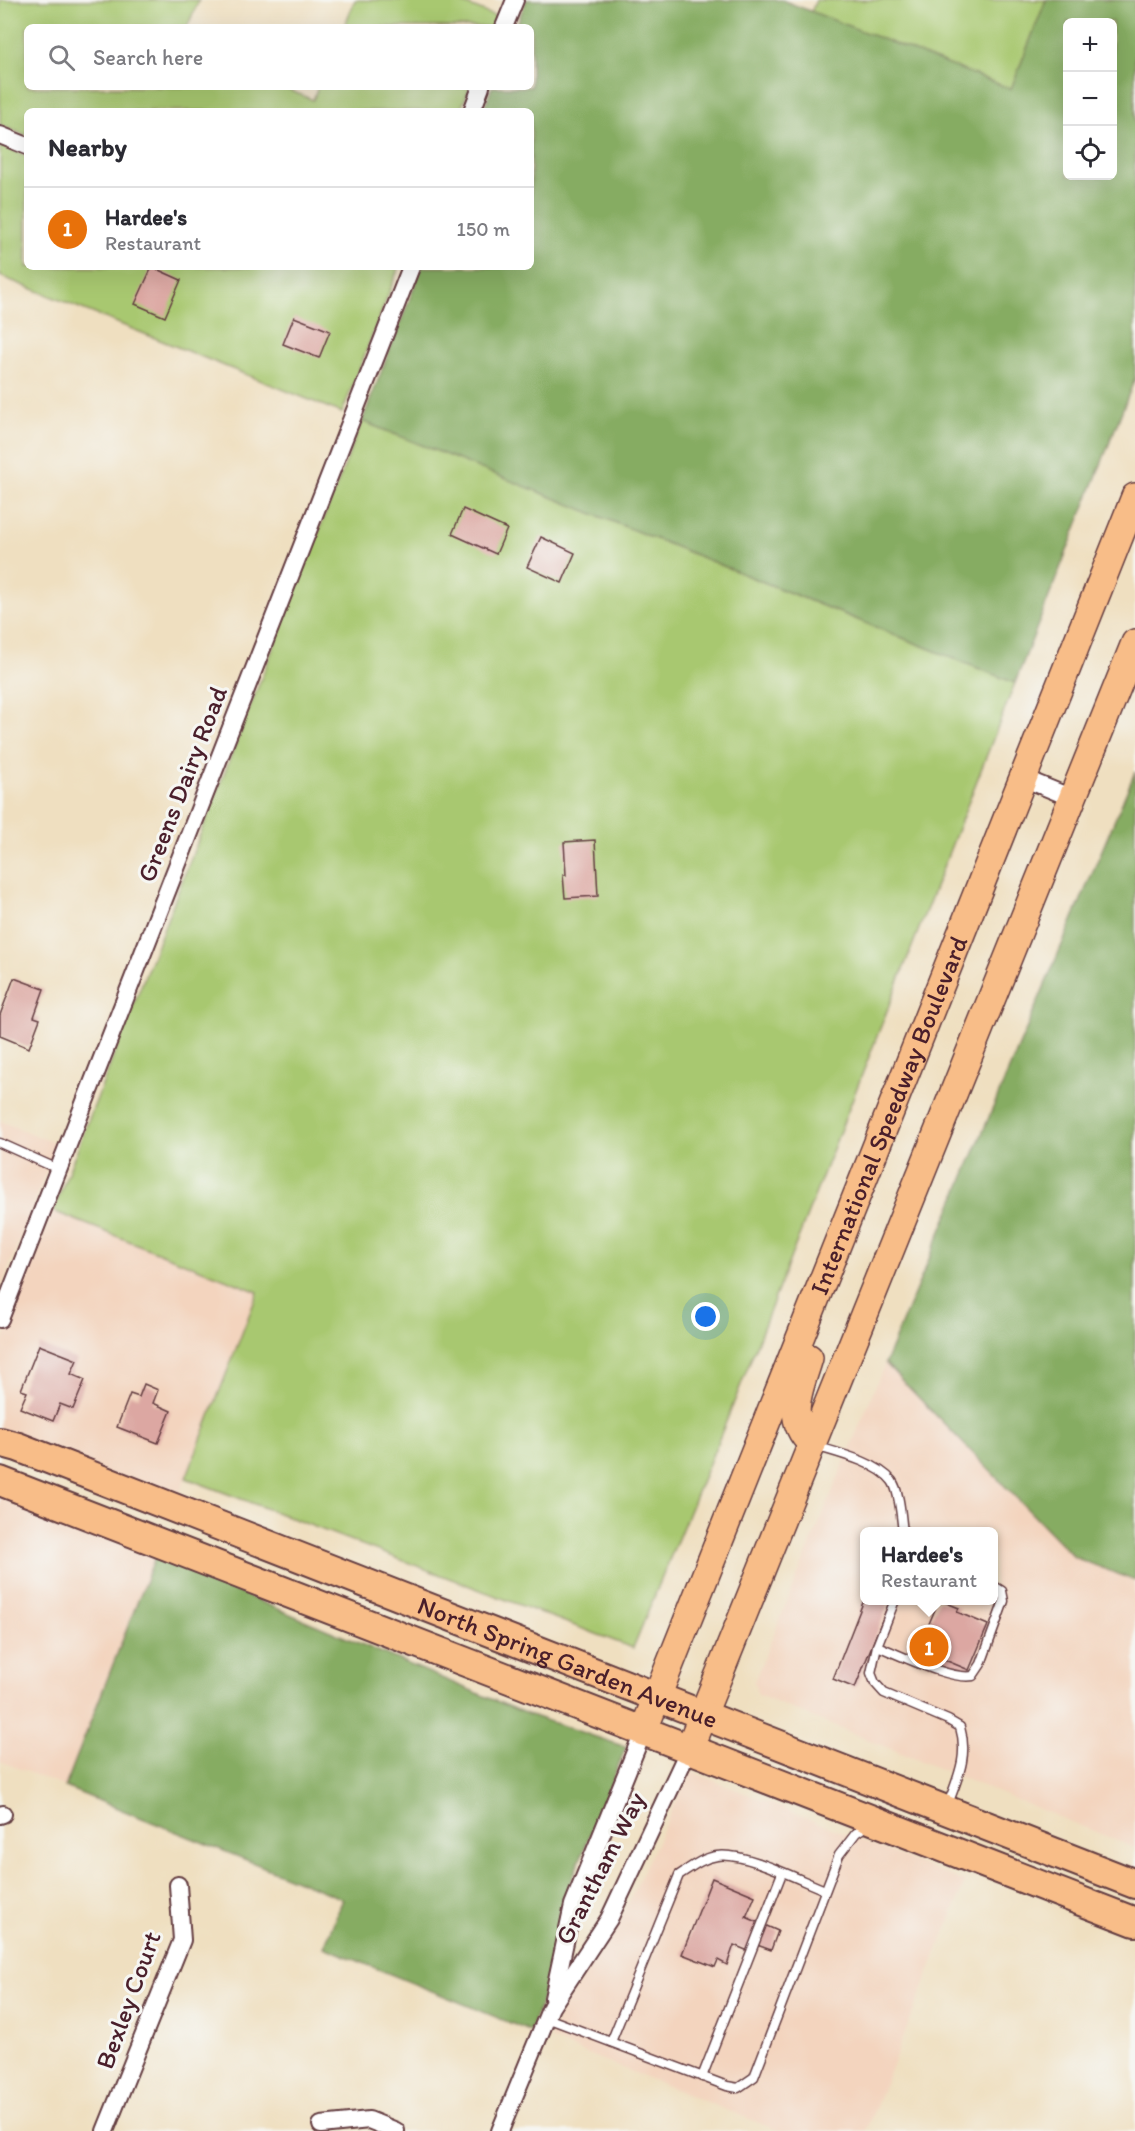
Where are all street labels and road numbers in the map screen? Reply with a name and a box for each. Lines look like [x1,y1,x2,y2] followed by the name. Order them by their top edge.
[130,682,234,886] street label: Greens Dairy Road
[803,931,975,1299] street label: International Speedway Boulevard
[413,1589,723,1735] street label: North Spring Garden Avenue
[548,1786,652,1950] street label: Grantham Way
[88,1926,168,2073] street label: Bexley Court

